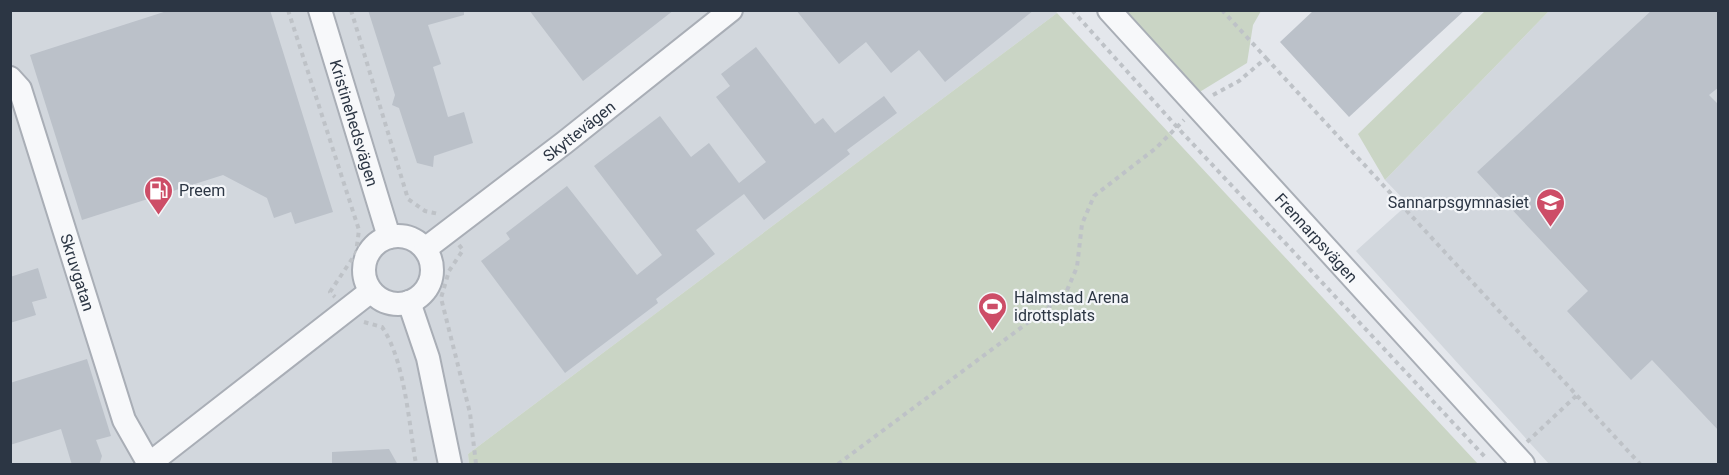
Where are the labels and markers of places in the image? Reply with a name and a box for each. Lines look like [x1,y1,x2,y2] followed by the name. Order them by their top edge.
[142,174,174,216] fuel station icon: Preem
[179,181,225,200] place label: Preem
[1534,186,1566,228] school or university icon: Sannarpsgymnasiet
[1388,193,1529,212] place label: Sannarpsgymnasiet
[1014,288,1129,325] place label: Halmstad Arena idrottsplats
[977,290,1009,332] sports icon: Halmstad Arena idrottsplats

